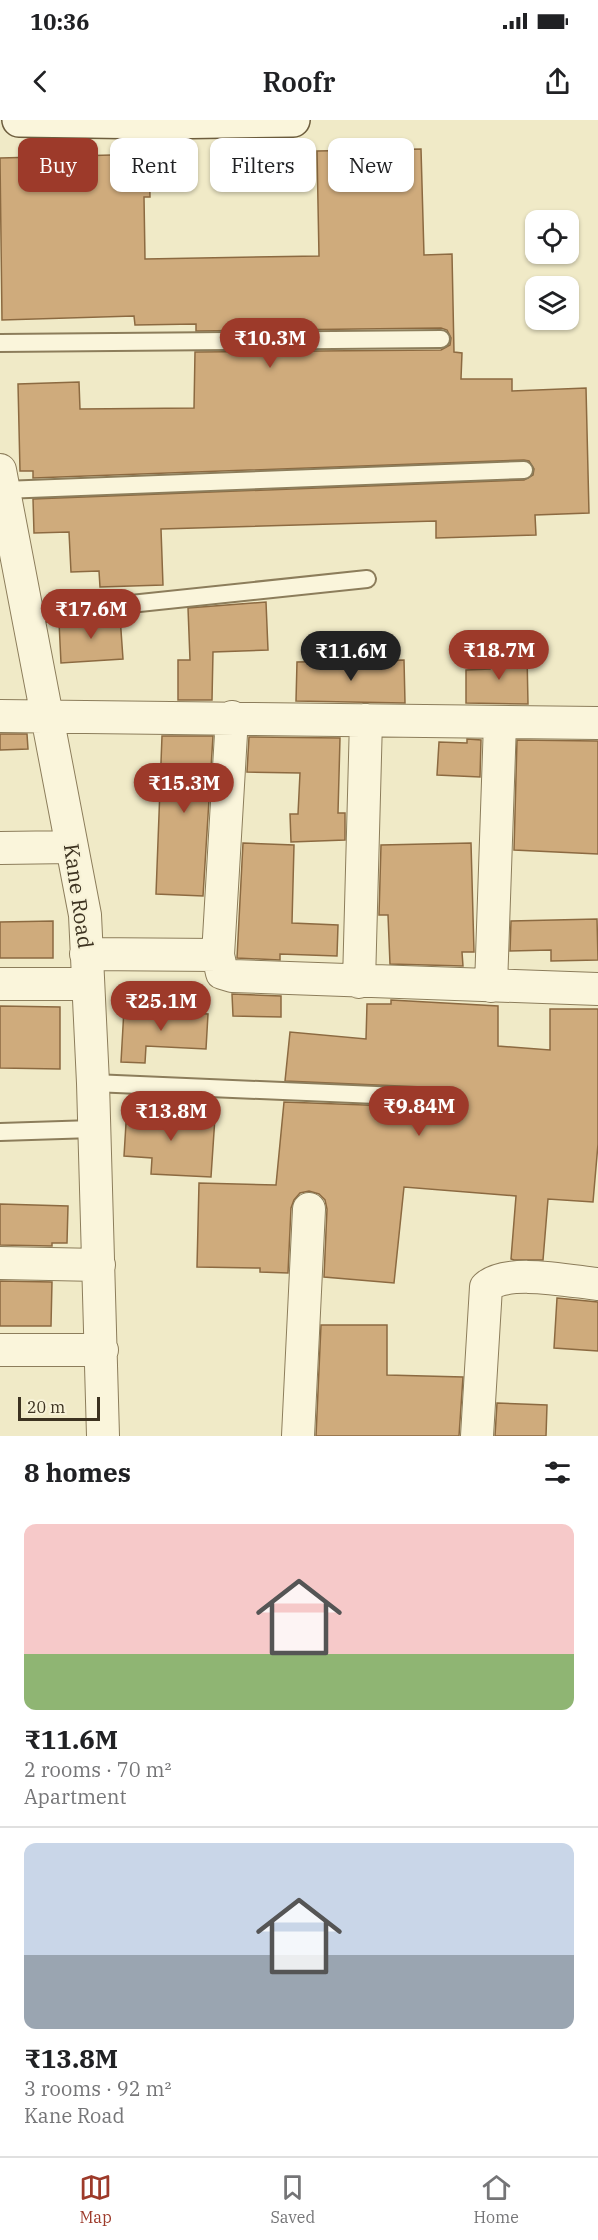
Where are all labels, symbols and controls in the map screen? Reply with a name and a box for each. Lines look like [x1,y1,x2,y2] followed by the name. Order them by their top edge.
[30,7,89,36] text: 10:36
[262,64,336,99] text: Roofr
[24,65,57,98] icon: back
[541,65,574,98] icon: share
[18,138,98,192] chip: Buy
[110,138,198,192] chip: Rent
[210,138,316,192] chip: Filters
[328,138,414,192] chip: New
[525,210,579,330] map controls
[525,210,579,264] button: locate
[525,276,579,330] button: layers
[221,318,319,369] pin: ₹10.3M
[234,324,306,351] text: ₹10.3M
[42,589,140,640] pin: ₹17.6M
[55,595,127,622] text: ₹17.6M
[450,630,548,681] pin: ₹18.7M
[302,631,400,682] pin: ₹11.6M
[463,636,535,663] text: ₹18.7M
[315,637,387,664] text: ₹11.6M
[135,763,233,814] pin: ₹15.3M
[148,769,220,796] text: ₹15.3M
[58,842,100,950] street label: Kane Road
[112,981,210,1032] pin: ₹25.1M
[125,987,197,1014] text: ₹25.1M
[370,1086,468,1137] pin: ₹9.84M
[122,1091,220,1142] pin: ₹13.8M
[383,1092,455,1119] text: ₹9.84M
[135,1097,207,1124] text: ₹13.8M
[18,1394,100,1422] scale bar
[27,1397,65,1417] text: 20 m
[24,1455,131,1489] text: 8 homes
[541,1456,574,1489] icon: filters
[245,1563,353,1671] icon: home
[24,1722,118,1756] text: ₹11.6M
[24,1756,171,1783] text: 2 rooms · 70 m²
[24,1783,127,1810] text: Apartment
[245,1882,353,1990] icon: home
[24,2041,118,2075] text: ₹13.8M
[24,2075,171,2102] text: 3 rooms · 92 m²
[24,2102,125,2129] text: Kane Road
[79,2171,112,2227] tab: Map
[270,2171,315,2227] tab: Saved
[473,2171,519,2227] tab: Home

